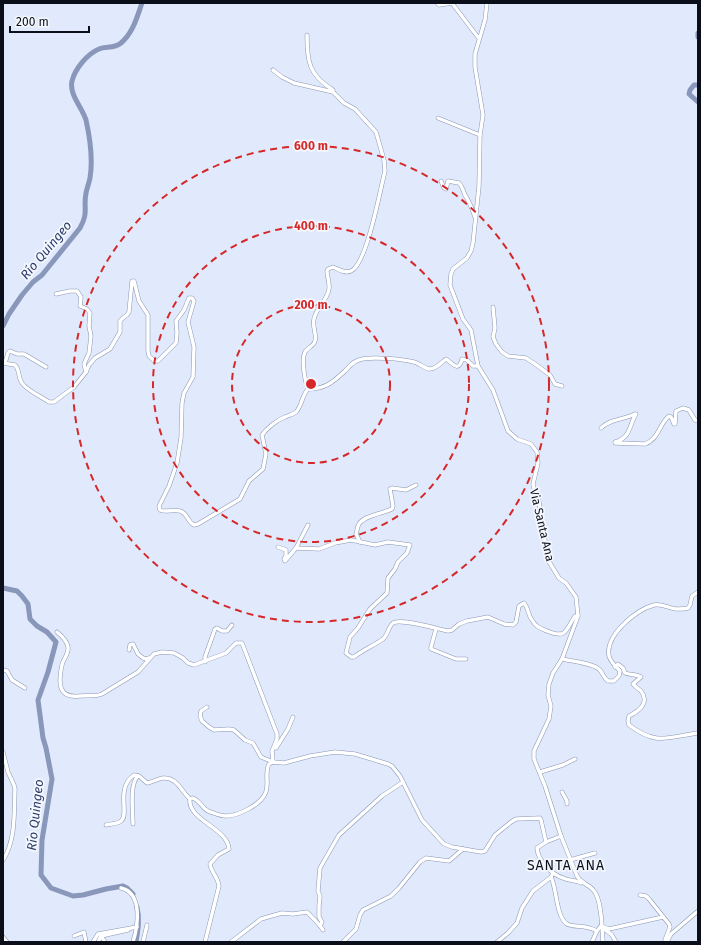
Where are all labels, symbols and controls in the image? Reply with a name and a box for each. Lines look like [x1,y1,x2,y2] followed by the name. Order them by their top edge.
[10,8,89,34] scale bar
[16,15,49,29] text: 200 m
[294,139,328,153] text: 600 m
[17,218,75,282] water label: Río Quingeo
[294,219,328,233] text: 400 m
[294,298,328,312] text: 200 m
[304,377,318,391] centre of rings
[527,487,557,563] street label: Via Santa Ana
[24,779,46,851] water label: Río Quingeo
[527,857,605,874] district label: SANTA ANA

